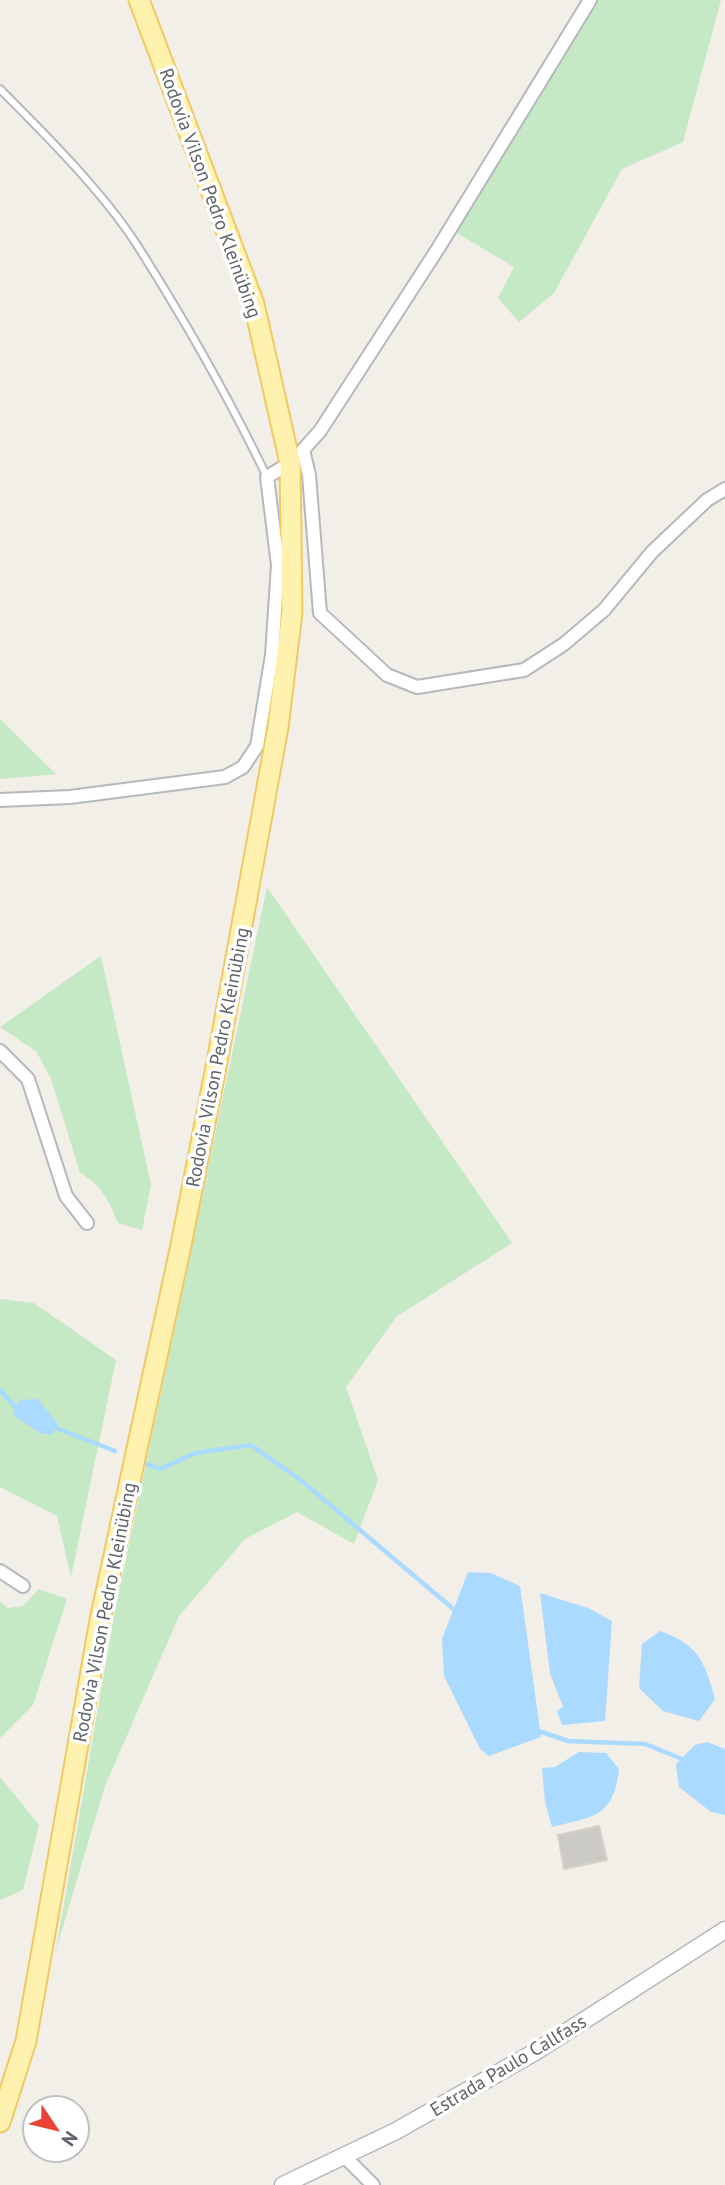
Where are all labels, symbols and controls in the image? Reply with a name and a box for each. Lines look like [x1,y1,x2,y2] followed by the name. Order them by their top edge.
[155,65,267,321] street label: Rodovia Vilson Pedro Kleinübing
[180,925,254,1189] street label: Rodovia Vilson Pedro Kleinübing
[67,1480,141,1744] street label: Rodovia Vilson Pedro Kleinübing
[425,2009,591,2121] street label: Estrada Paulo Callfass
[21,2094,91,2164] north arrow
[57,2127,83,2151] text: N

